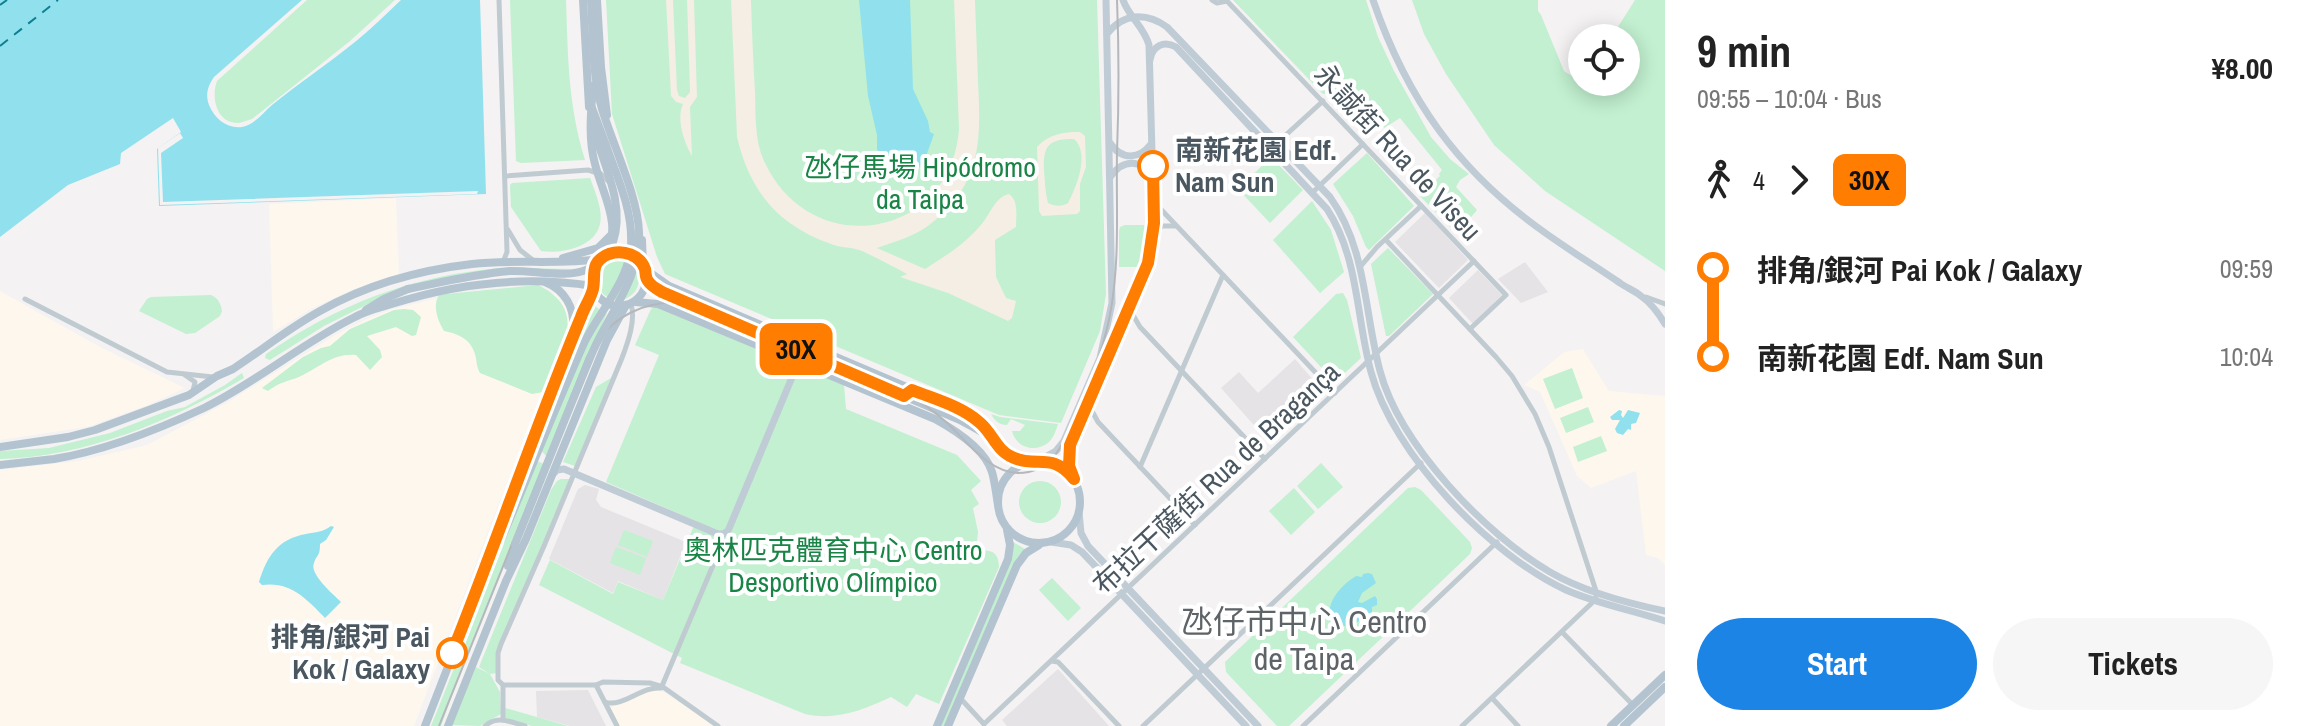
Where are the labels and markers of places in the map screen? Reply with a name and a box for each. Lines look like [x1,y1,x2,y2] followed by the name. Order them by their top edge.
[1175,131,1337,201] place label: 南新花園 Edf. Nam Sun
[1138,151,1168,181] marker: 南新花園 Edf. Nam Sun
[271,618,430,688] place label: 排角/銀河 Pai Kok / Galaxy
[437,638,467,668] marker: 排角/銀河 Pai Kok / Galaxy

